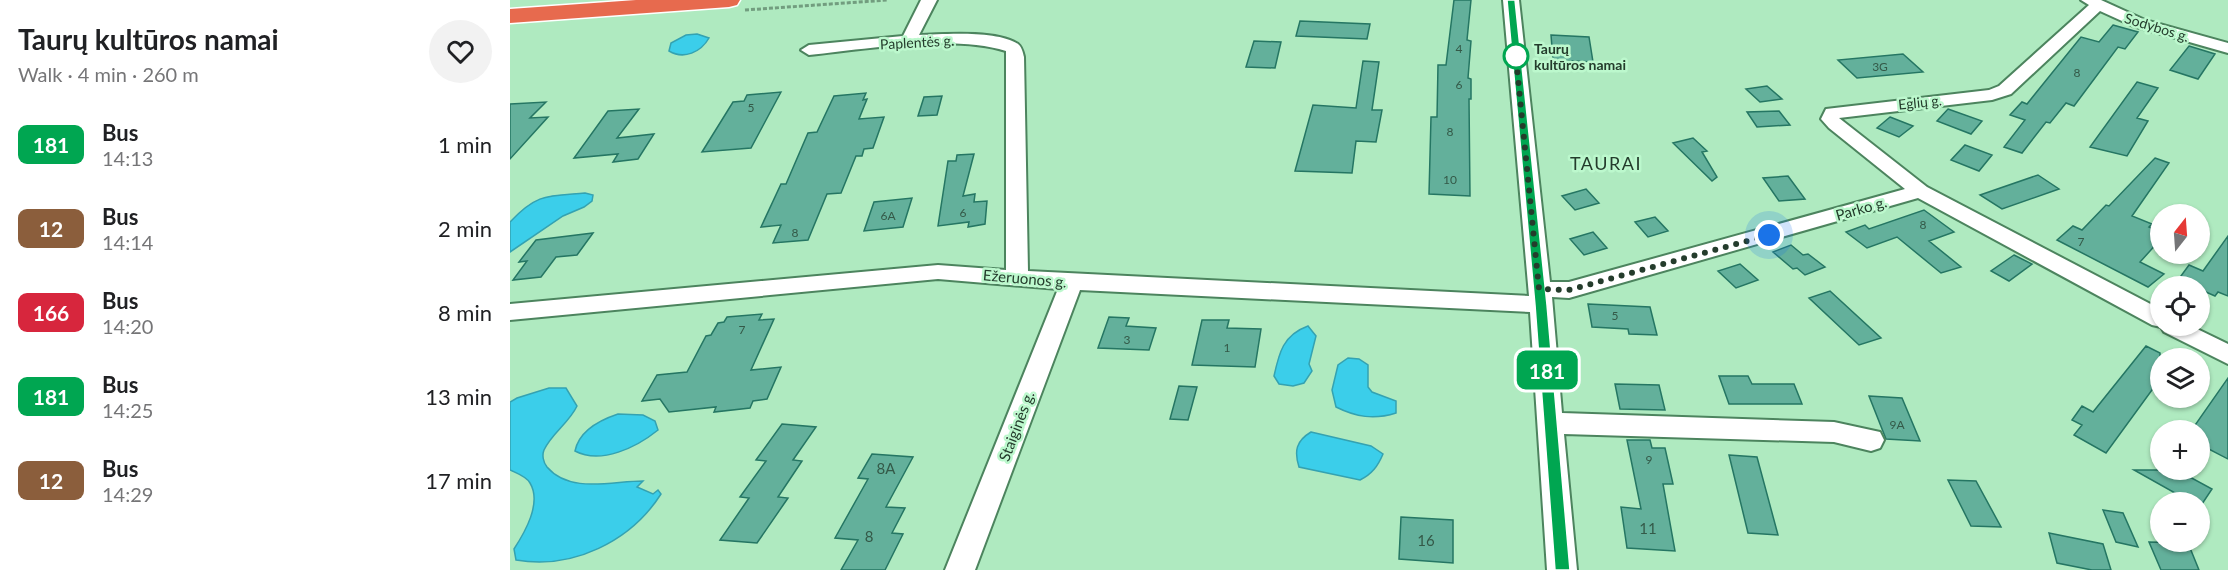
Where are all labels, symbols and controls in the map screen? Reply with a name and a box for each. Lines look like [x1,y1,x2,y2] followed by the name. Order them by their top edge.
[2123,9,2191,45] street label: Sodybos g.
[429,20,492,83] button: heart
[18,22,279,56] text: Taurų kultūros namai
[880,32,954,52] street label: Paplentės g.
[1534,40,1626,73] place label: Taurų kultūros namai
[1456,41,1463,56] house number: 4
[1503,43,1529,69] marker: Taurų kultūros namai
[1872,59,1888,74] house number: 3G
[18,62,199,86] text: Walk · 4 min · 260 m
[2074,65,2081,80] house number: 8
[1456,77,1463,92] house number: 6
[1897,91,1943,113] street label: Eglių g.
[748,100,755,115] house number: 5
[102,119,138,146] text: Bus
[1447,124,1454,139] house number: 8
[438,131,492,158] text: 1 min
[33,132,69,157] text: 181
[102,146,153,170] text: 14:13
[1570,152,1642,174] district label: TAURAI
[1443,172,1457,187] house number: 10
[1833,192,1889,224] street label: Parko g.
[102,203,138,230] text: Bus
[2150,204,2210,264] north arrow
[2150,204,2210,552] map controls
[960,205,967,220] house number: 6
[880,208,896,223] house number: 6A
[438,215,492,242] text: 2 min
[39,216,63,241] text: 12
[1920,217,1927,232] house number: 8
[1754,220,1784,250] your location
[792,225,799,240] house number: 8
[102,230,153,254] text: 14:14
[2078,234,2085,249] house number: 7
[982,265,1068,291] street label: Ežeruonos g.
[2150,276,2210,336] button: locate
[102,287,138,314] text: Bus
[438,299,492,326] text: 8 min
[33,300,69,325] text: 166
[1612,308,1619,323] house number: 5
[102,314,153,338] text: 14:20
[739,322,746,337] house number: 7
[1124,332,1131,347] house number: 3
[1224,340,1231,355] house number: 1
[2150,348,2210,408] button: layers
[1512,350,1582,389] line badge: 181
[1529,358,1565,383] text: 181
[102,371,138,398] text: Bus
[425,383,492,410] text: 13 min
[33,384,69,409] text: 181
[994,388,1038,464] street label: Staiginės g.
[102,398,153,422] text: 14:25
[1889,417,1905,432] house number: 9A
[2150,420,2210,480] button: +
[1646,452,1653,467] house number: 9
[102,455,138,482] text: Bus
[877,459,896,477] house number: 8A
[425,467,492,494] text: 17 min
[39,468,63,493] text: 12
[102,482,153,506] text: 14:29
[2150,492,2210,552] button: −
[1639,519,1657,537] house number: 11
[865,527,873,545] house number: 8
[1417,531,1435,549] house number: 16

